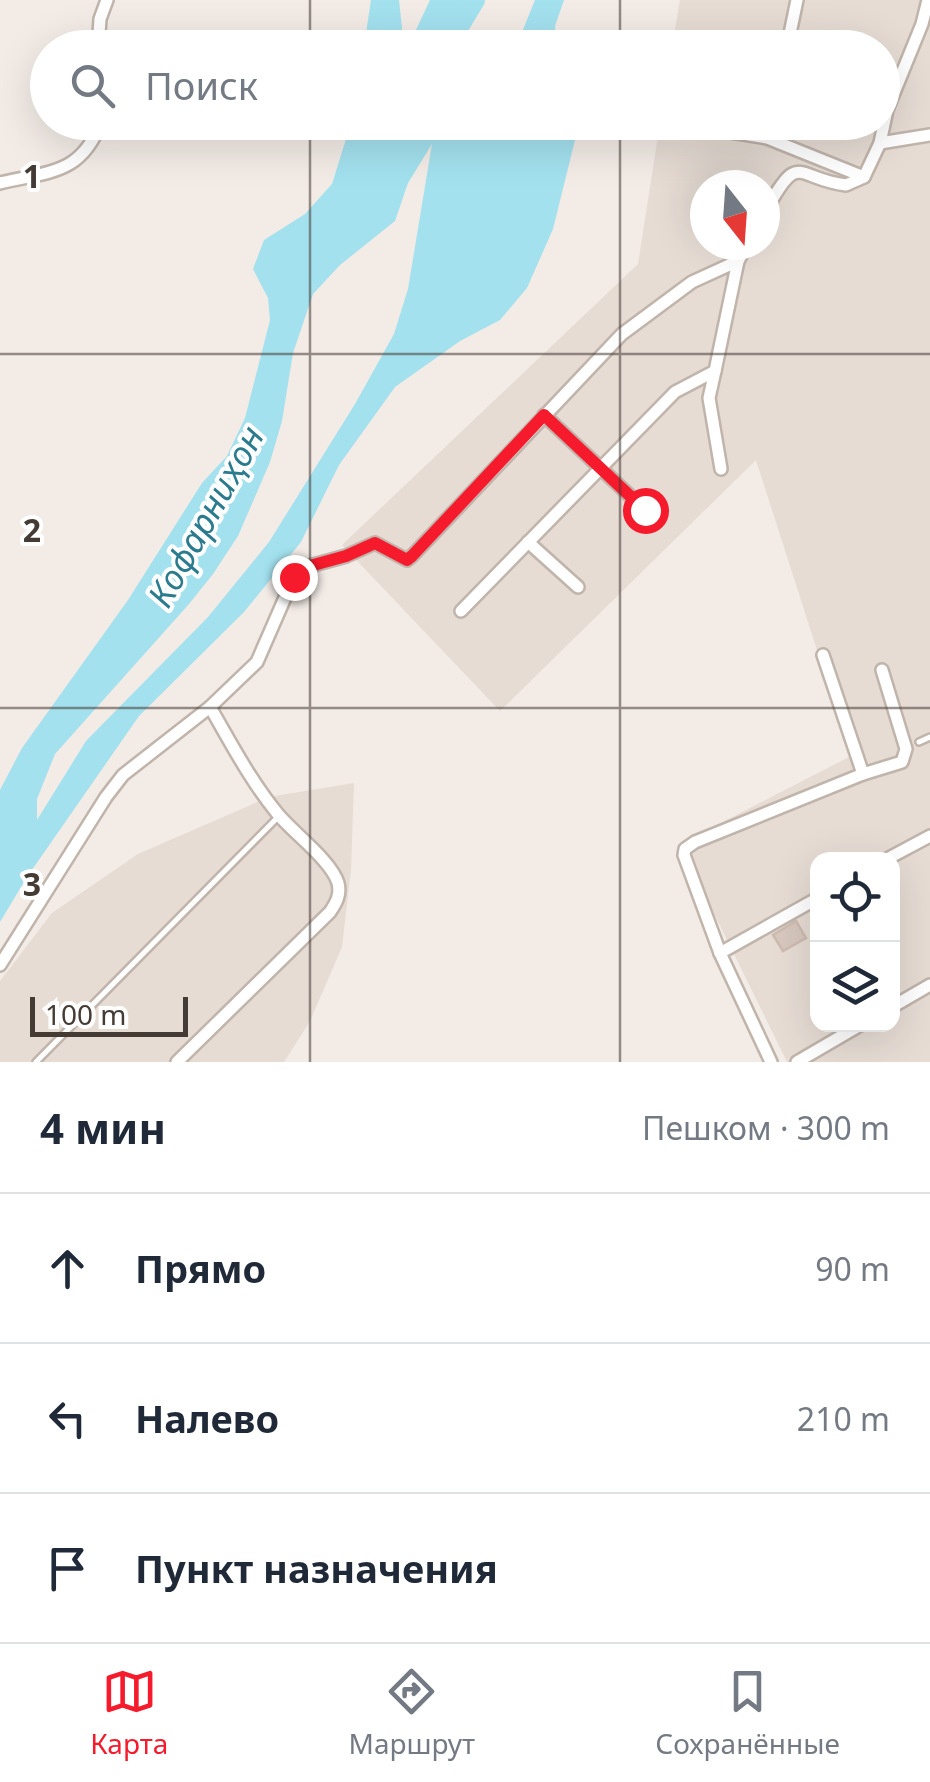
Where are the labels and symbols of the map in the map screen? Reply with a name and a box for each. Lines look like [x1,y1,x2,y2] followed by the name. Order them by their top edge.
[23,154,41,197] text: 1
[690,170,780,260] north arrow
[136,417,274,615] water label: Кофарниҳон
[623,488,669,534] route start
[23,508,41,551] text: 2
[272,555,318,601] route end
[23,862,41,905] text: 3
[30,992,188,1036] scale bar

